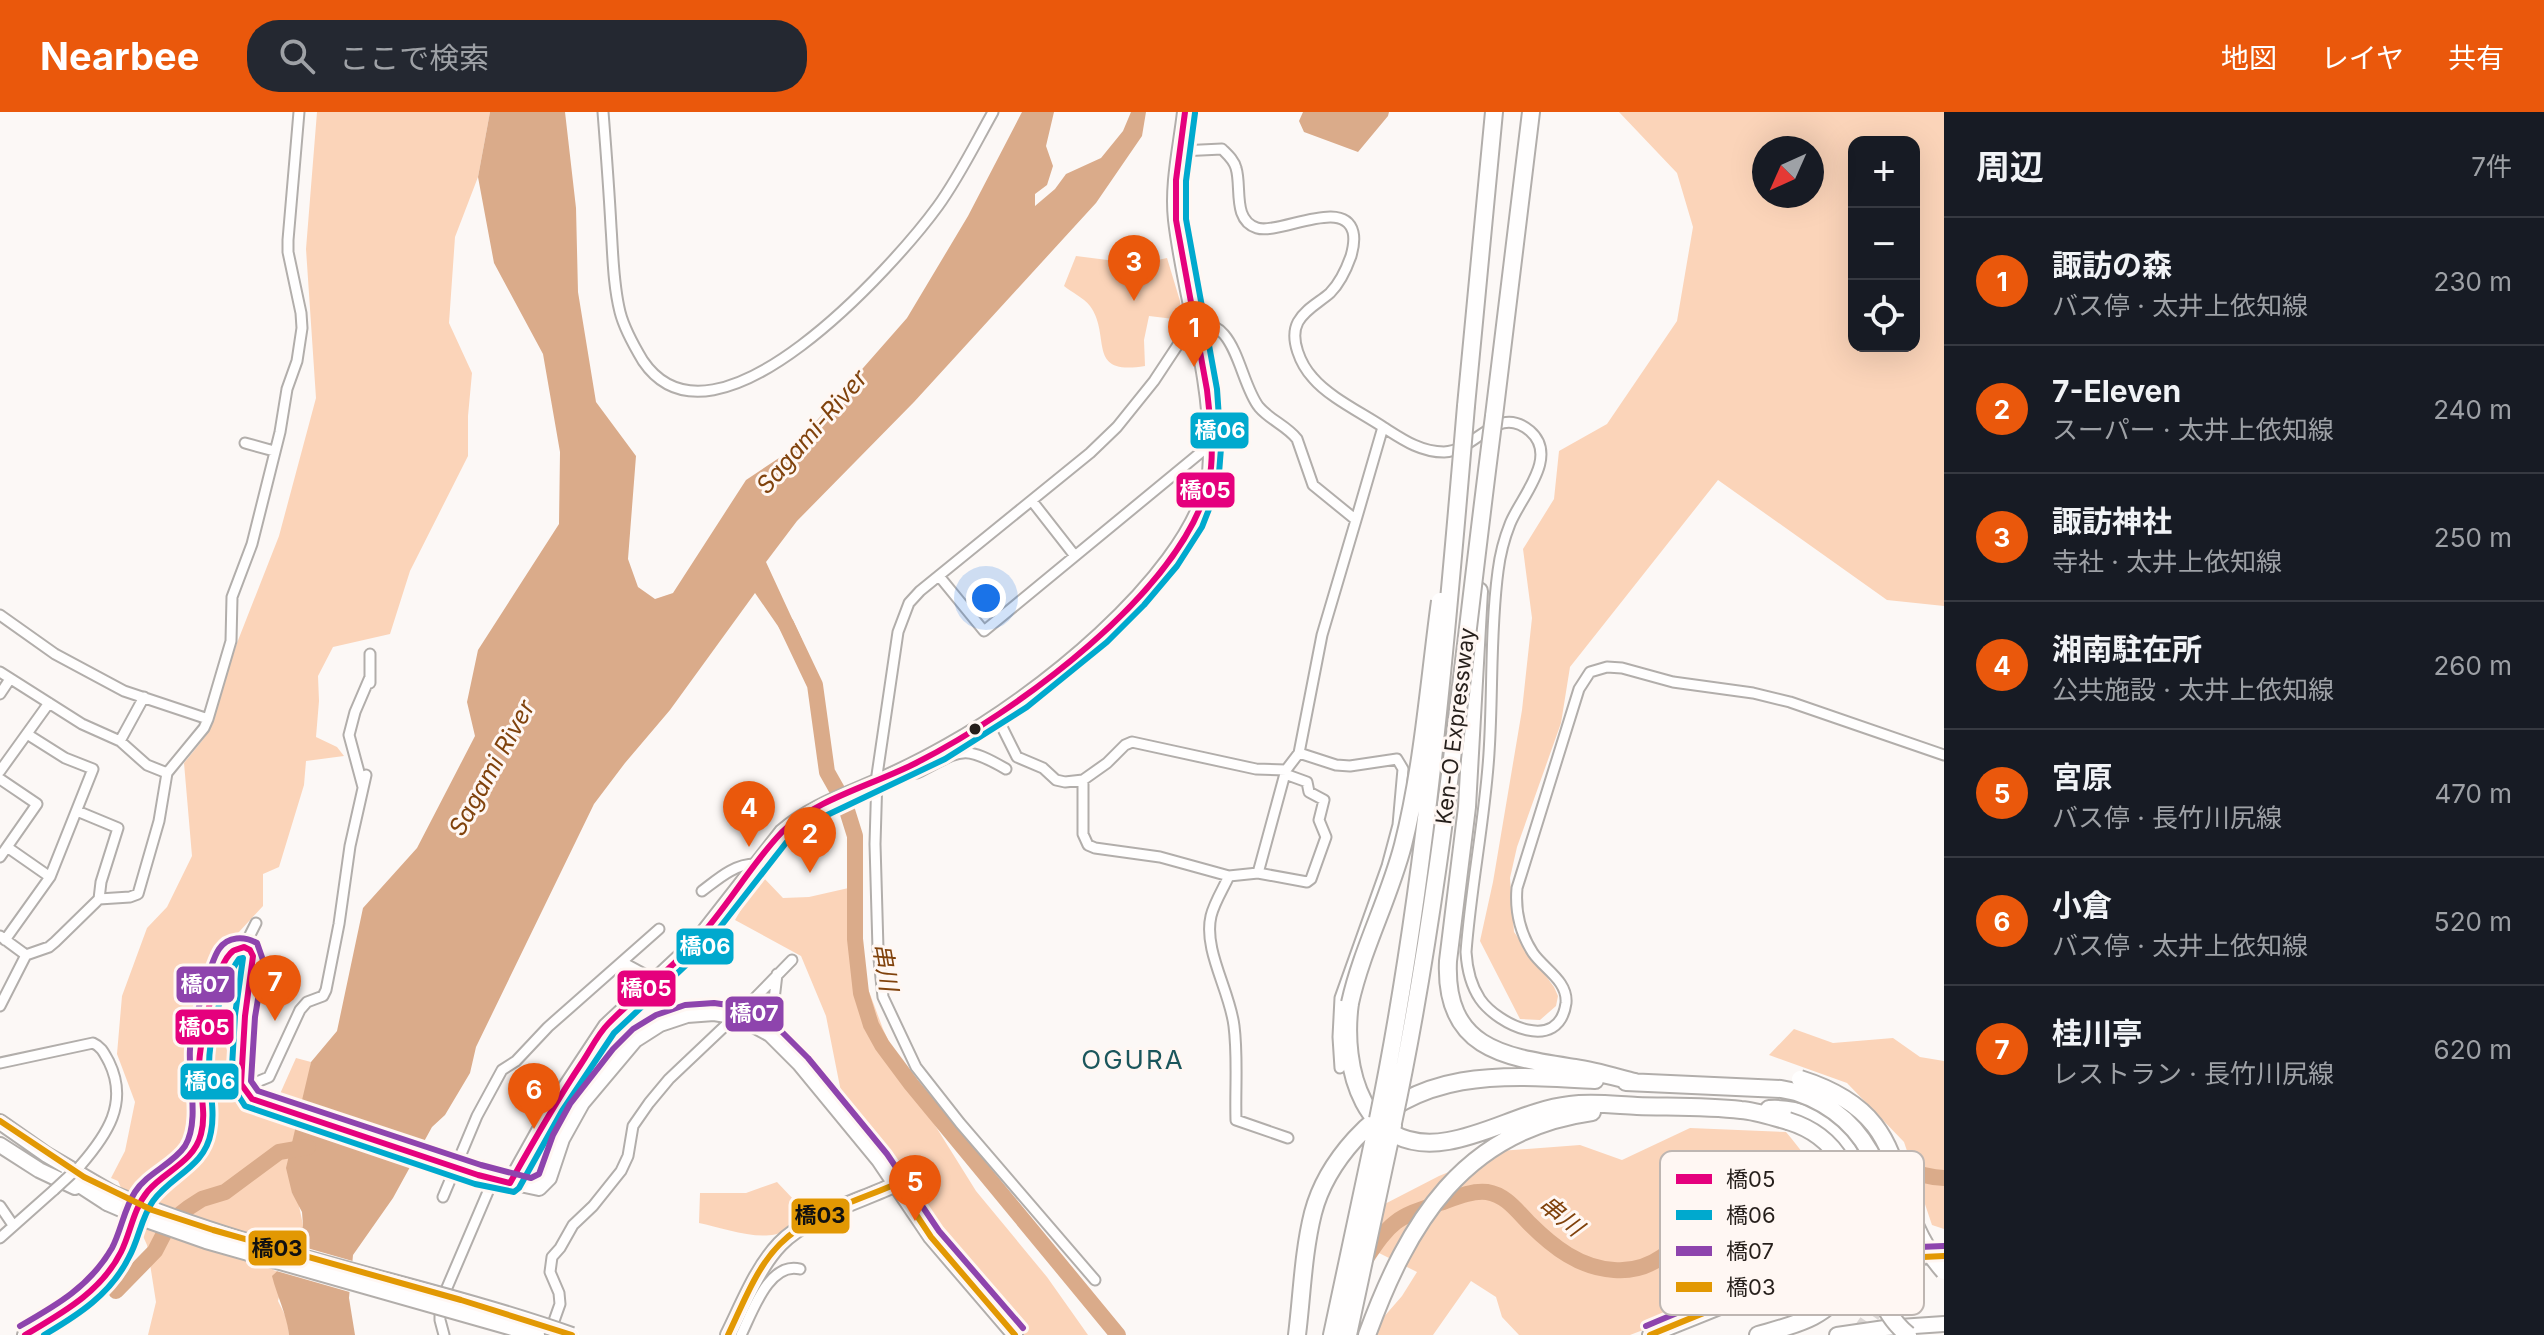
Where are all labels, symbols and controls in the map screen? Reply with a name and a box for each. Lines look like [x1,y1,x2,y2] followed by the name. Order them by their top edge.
[247,20,807,92] search box
[40,33,199,79] text: Nearbee
[275,34,319,78] icon: search
[339,40,489,76] text: ここで検索
[2221,41,2277,75] text: 地図
[2321,41,2404,75] text: レイヤ
[2448,41,2504,75] text: 共有
[1752,136,1824,208] north arrow
[1848,136,1920,352] map controls
[1848,136,1920,208] button: +
[1976,146,2044,187] text: 周辺
[2471,151,2512,182] text: 7件
[1848,208,1920,280] button: −
[1108,235,1160,301] pin: 3
[2052,247,2172,283] text: 諏訪の森
[1996,266,2008,297] text: 1
[2434,266,2512,297] text: 230 m
[1848,280,1920,352] button: locate
[2052,290,2308,321] text: バス停 · 太井上依知線
[1168,301,1220,367] pin: 1
[750,363,874,500] water label: Sagami-River
[2052,373,2181,409] text: 7-Eleven
[1994,394,2010,425] text: 2
[2433,394,2512,425] text: 240 m
[1189,411,1250,450] line badge: 橋06
[2052,414,2334,445] text: スーパー · 太井上依知線
[1194,417,1246,443] text: 橋06
[1175,471,1236,509] line badge: 橋05
[1180,477,1230,503] text: 橋05
[2052,503,2172,539] text: 諏訪神社
[1994,522,2010,553] text: 3
[2434,522,2512,553] text: 250 m
[2052,546,2282,577] text: 寺社 · 太井上依知線
[966,578,1006,618] your location
[1430,626,1480,826] street label: Ken-O Expressway
[2052,631,2202,667] text: 湘南駐在所
[1993,650,2011,681] text: 4
[2434,650,2512,681] text: 260 m
[2052,674,2334,705] text: 公共施設 · 太井上依知線
[442,694,541,841] water label: Sagami River
[967,721,983,737] unlabelled marker
[2052,759,2112,795] text: 宮原
[1994,778,2010,809] text: 5
[2434,778,2512,809] text: 470 m
[723,781,775,847] pin: 4
[2052,802,2282,833] text: バス停 · 長竹川尻線
[784,807,836,873] pin: 2
[2052,887,2112,923] text: 小倉
[1994,906,2010,937] text: 6
[2434,906,2512,937] text: 520 m
[675,927,735,966] line badge: 橋06
[2052,930,2308,961] text: バス停 · 太井上依知線
[679,933,731,959] text: 橋06
[867,941,904,996] water label: 串川
[249,955,301,1021] pin: 7
[175,965,236,1004] line badge: 橋07
[616,969,677,1008] line badge: 橋05
[180,971,230,997] text: 橋07
[621,975,671,1001] text: 橋05
[724,995,785,1033] line badge: 橋07
[729,1000,779,1026] text: 橋07
[174,1008,235,1046] line badge: 橋05
[179,1014,229,1040] text: 橋05
[2052,1015,2142,1051] text: 桂川亭
[1994,1034,2010,1065] text: 7
[2434,1034,2512,1065] text: 620 m
[1081,1044,1185,1075] district label: OGURA
[2052,1058,2334,1089] text: レストラン · 長竹川尻線
[179,1062,240,1101] line badge: 橋06
[508,1063,560,1129] pin: 6
[184,1068,236,1094] text: 橋06
[1660,1151,1924,1315] legend
[889,1155,941,1221] pin: 5
[1726,1166,1775,1192] text: 橋05
[1534,1189,1591,1244] water label: 串川
[790,1197,851,1235] line badge: 橋03
[794,1202,846,1228] text: 橋03
[1726,1202,1776,1228] text: 橋06
[247,1229,308,1267] line badge: 橋03
[251,1235,303,1261] text: 橋03
[1726,1238,1774,1264] text: 橋07
[1726,1274,1775,1300] text: 橋03

